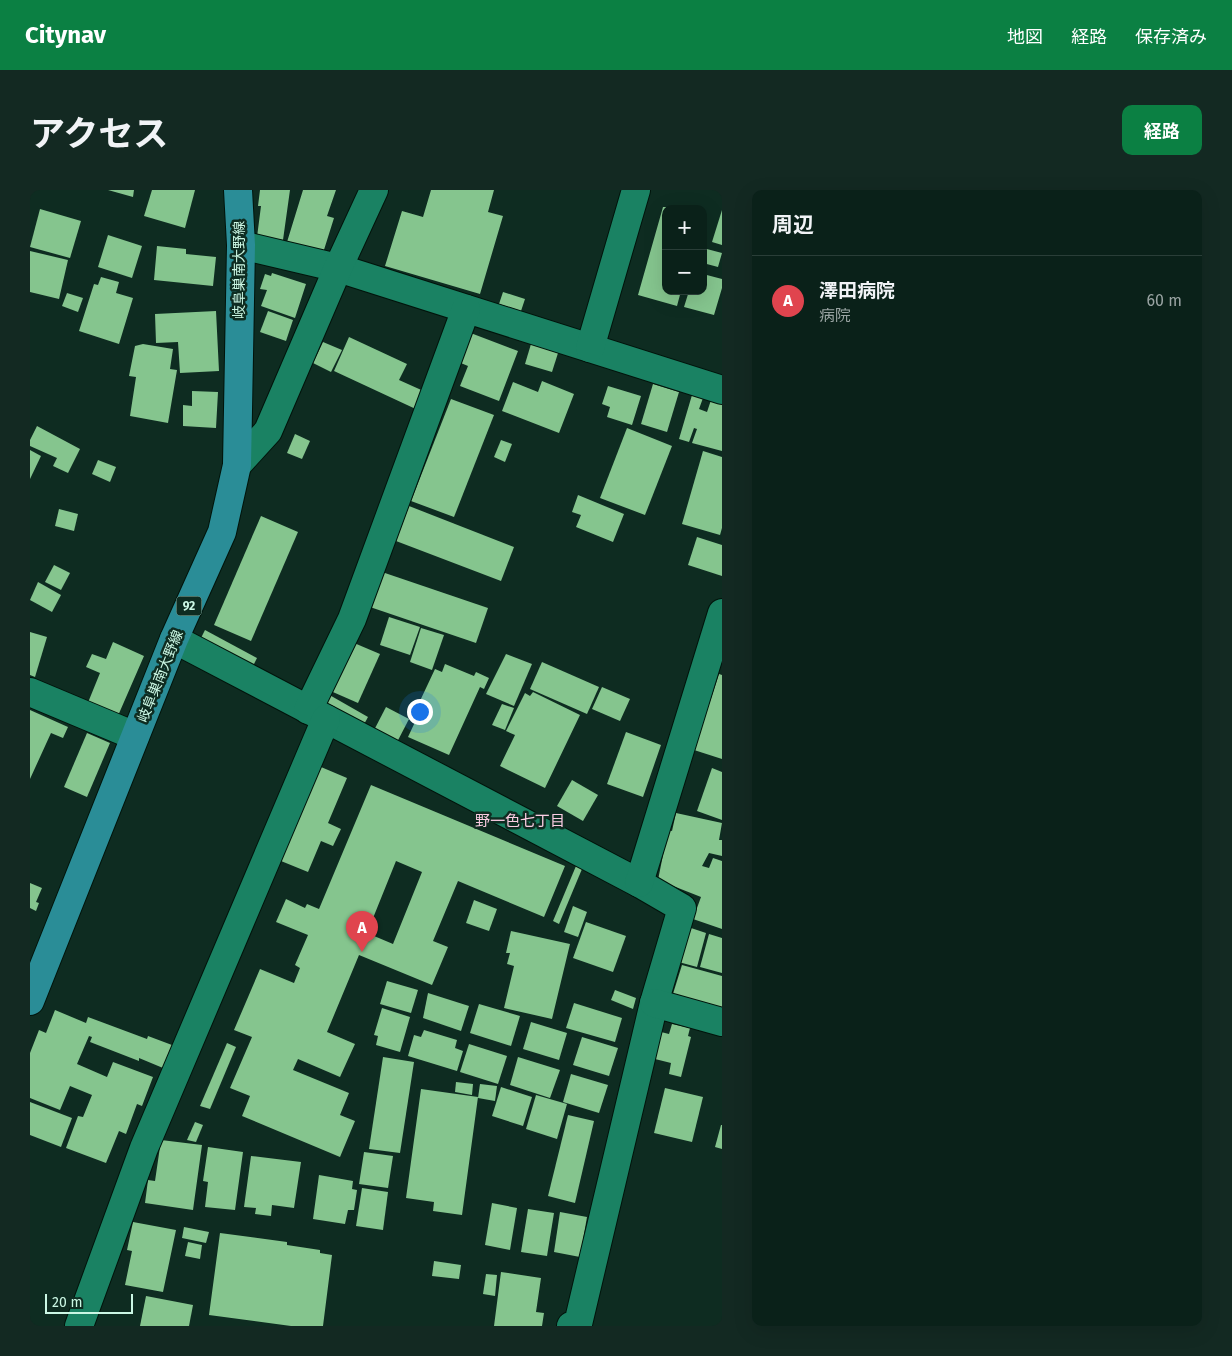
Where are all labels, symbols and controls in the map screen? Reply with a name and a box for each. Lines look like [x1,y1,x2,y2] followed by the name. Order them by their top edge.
[25,21,106,49] text: Citynav
[1007,26,1043,48] text: 地図
[1071,26,1107,48] text: 経路
[1135,26,1207,48] text: 保存済み
[1122,105,1202,155] button: 経路
[30,113,168,155] text: アクセス
[662,205,707,295] map controls
[662,205,707,250] button: +
[772,212,814,238] text: 周辺
[231,221,248,319] street label: 岐阜巣南大野線
[662,250,707,295] button: −
[819,279,895,302] text: 澤田病院
[783,291,793,310] text: A
[1147,291,1182,310] text: 60 m
[819,306,851,325] text: 病院
[176,596,202,616] road number: 92
[134,628,187,725] street label: 岐阜巣南大野線
[407,699,433,725] your location
[475,812,565,830] district label: 野一色七丁目
[346,911,378,952] pin: A
[45,1291,132,1314] scale bar
[52,1294,82,1311] text: 20 m

